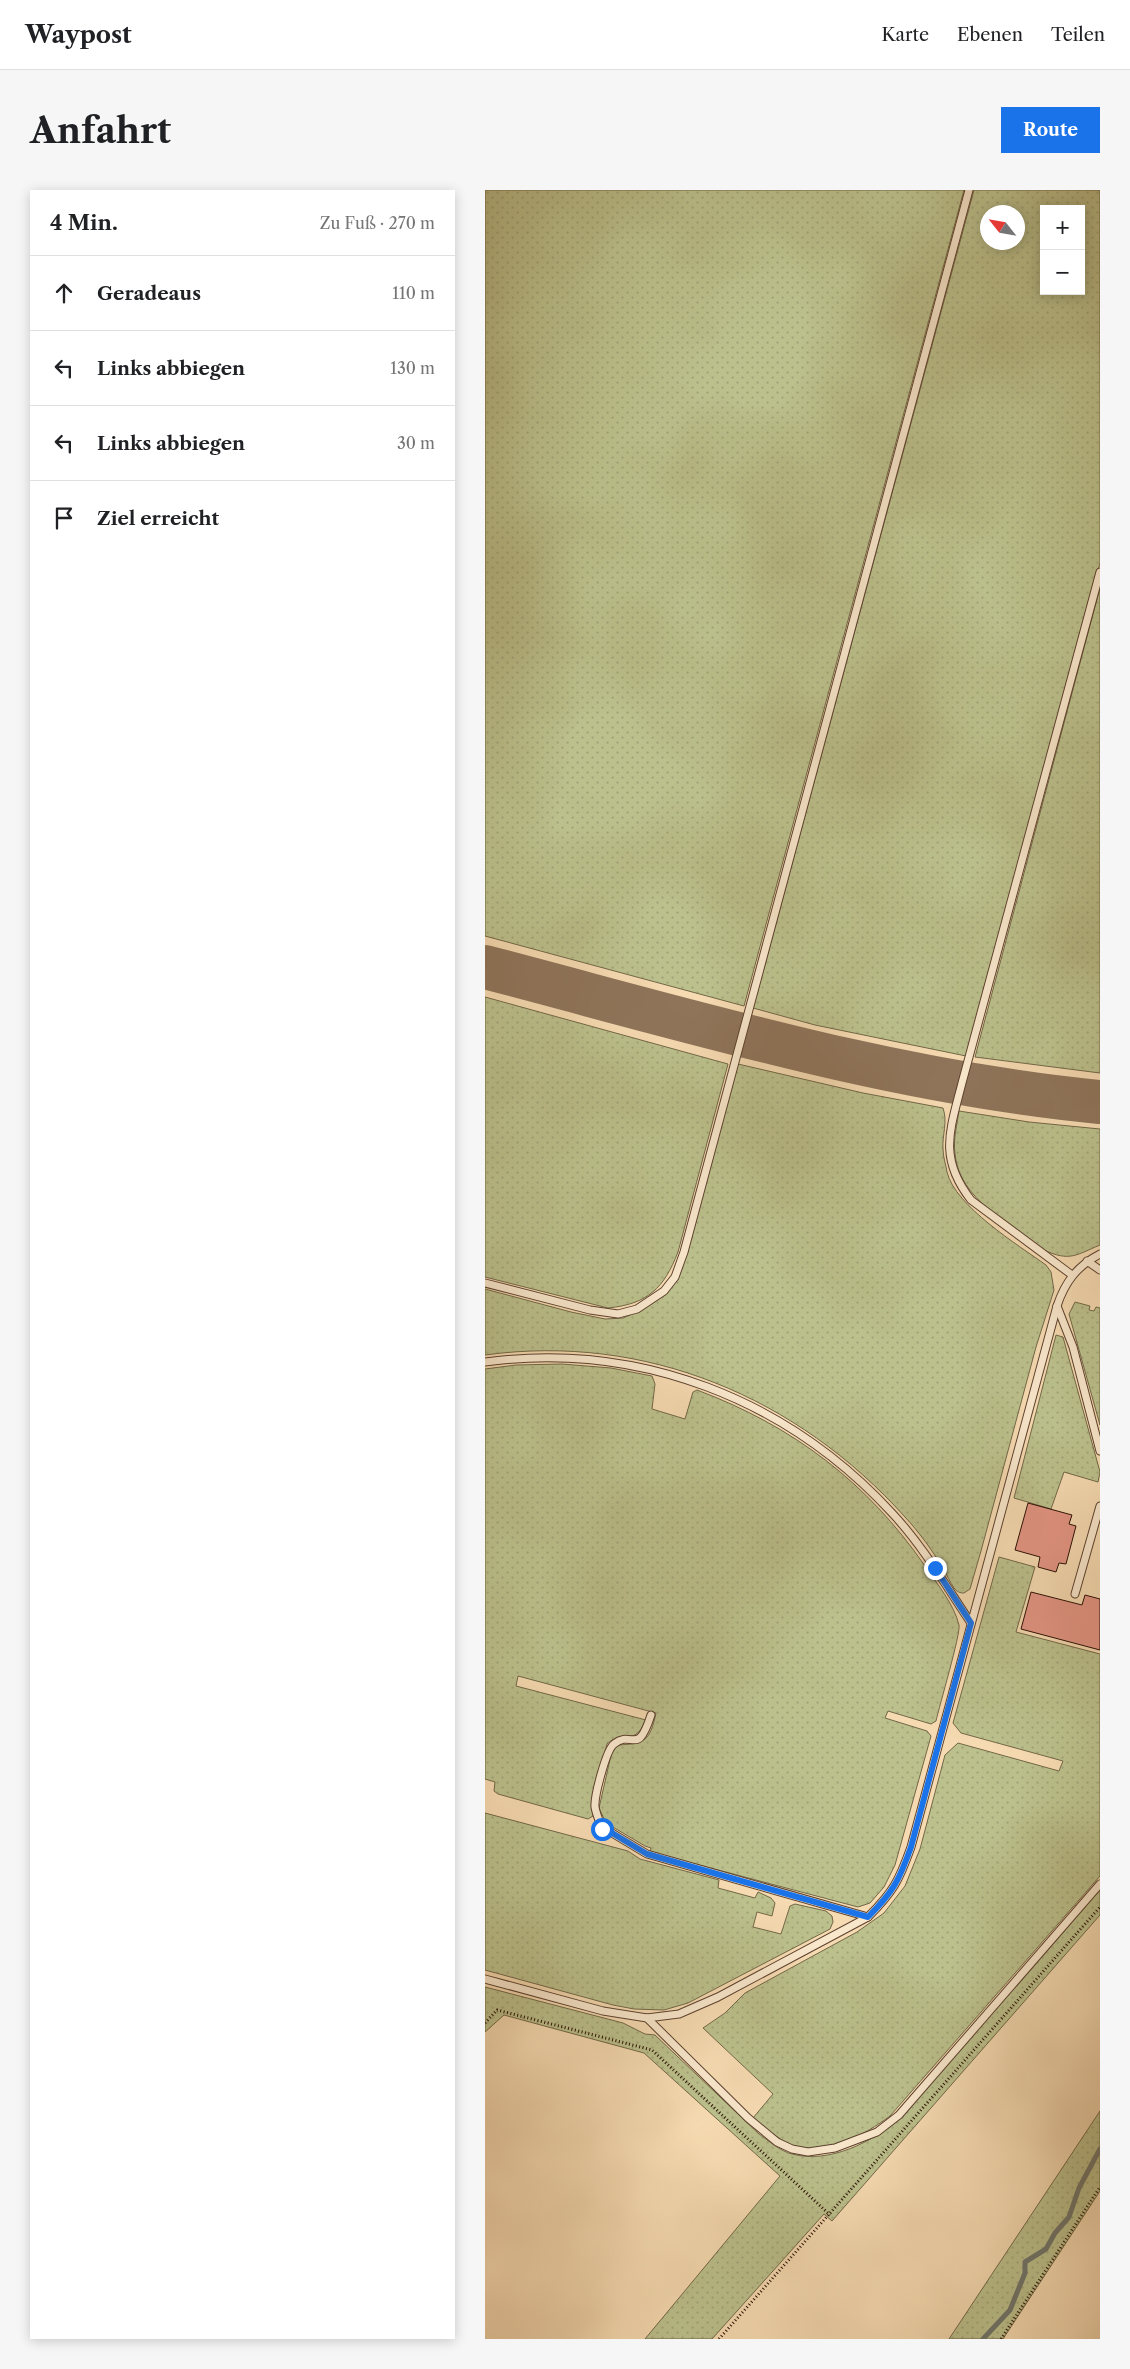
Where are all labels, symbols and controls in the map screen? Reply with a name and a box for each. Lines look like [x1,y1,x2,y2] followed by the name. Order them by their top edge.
[25,20,132,49] text: Waypost
[881,24,929,46] text: Karte
[957,24,1023,46] text: Ebenen
[1051,24,1105,46] text: Teilen
[1001,107,1100,153] button: Route
[30,109,171,152] text: Anfahrt
[980,205,1025,250] north arrow
[1040,205,1085,295] map controls
[1040,205,1085,250] button: +
[50,210,118,235] text: 4 Min.
[320,213,435,233] text: Zu Fuß · 270 m
[1040,250,1085,295] button: −
[50,279,78,307] icon: ahead
[97,282,201,305] text: Geradeaus
[392,283,435,303] text: 110 m
[50,354,78,382] icon: left
[97,357,245,380] text: Links abbiegen
[390,358,435,378] text: 130 m
[50,429,78,457] icon: left
[97,432,245,455] text: Links abbiegen
[397,433,435,453] text: 30 m
[50,504,78,532] icon: arrive
[97,507,219,530] text: Ziel erreicht
[924,1557,947,1580] route end
[591,1818,614,1841] route start

